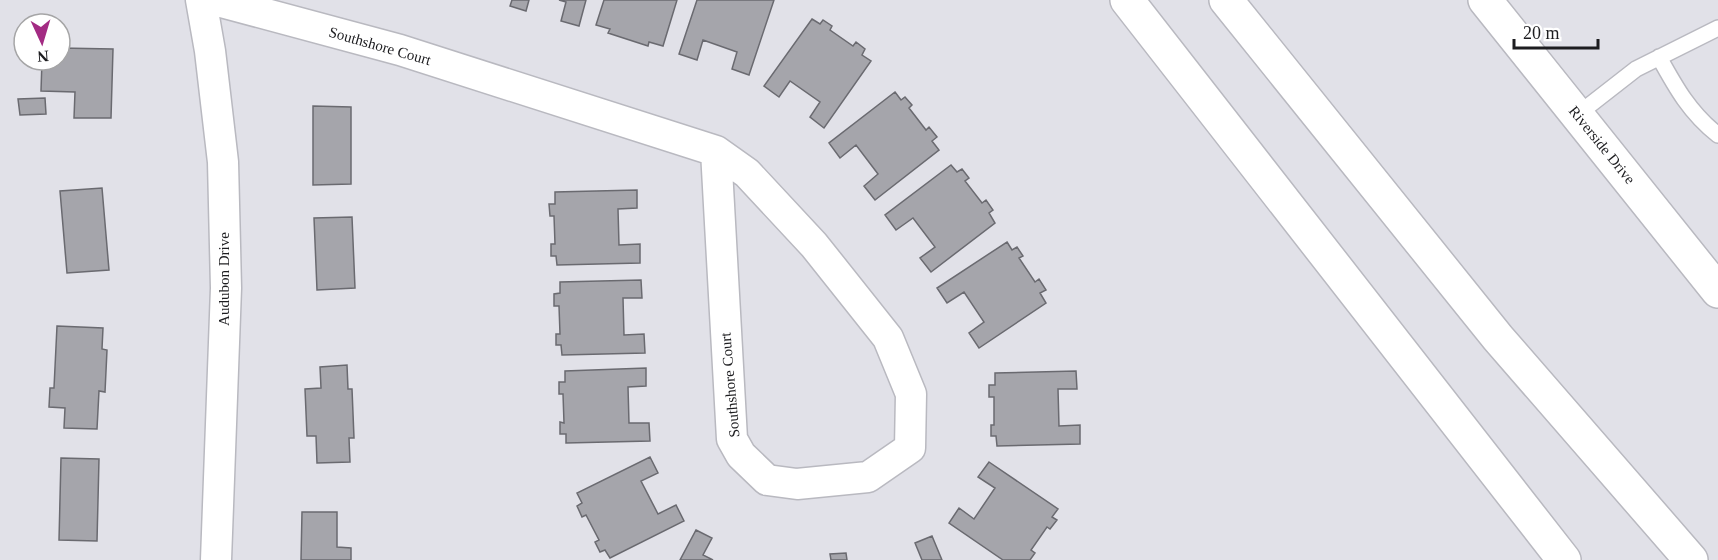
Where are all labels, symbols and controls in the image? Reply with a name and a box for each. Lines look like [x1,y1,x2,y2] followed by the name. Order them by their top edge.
[12,12,72,72] north arrow
[1514,12,1598,50] scale bar
[1523,23,1560,43] text: 20 m
[327,24,434,68] street label: Southshore Court
[36,48,49,65] text: N
[1566,103,1638,187] street label: Riverside Drive
[216,232,232,326] street label: Audubon Drive
[717,331,743,438] street label: Southshore Court

